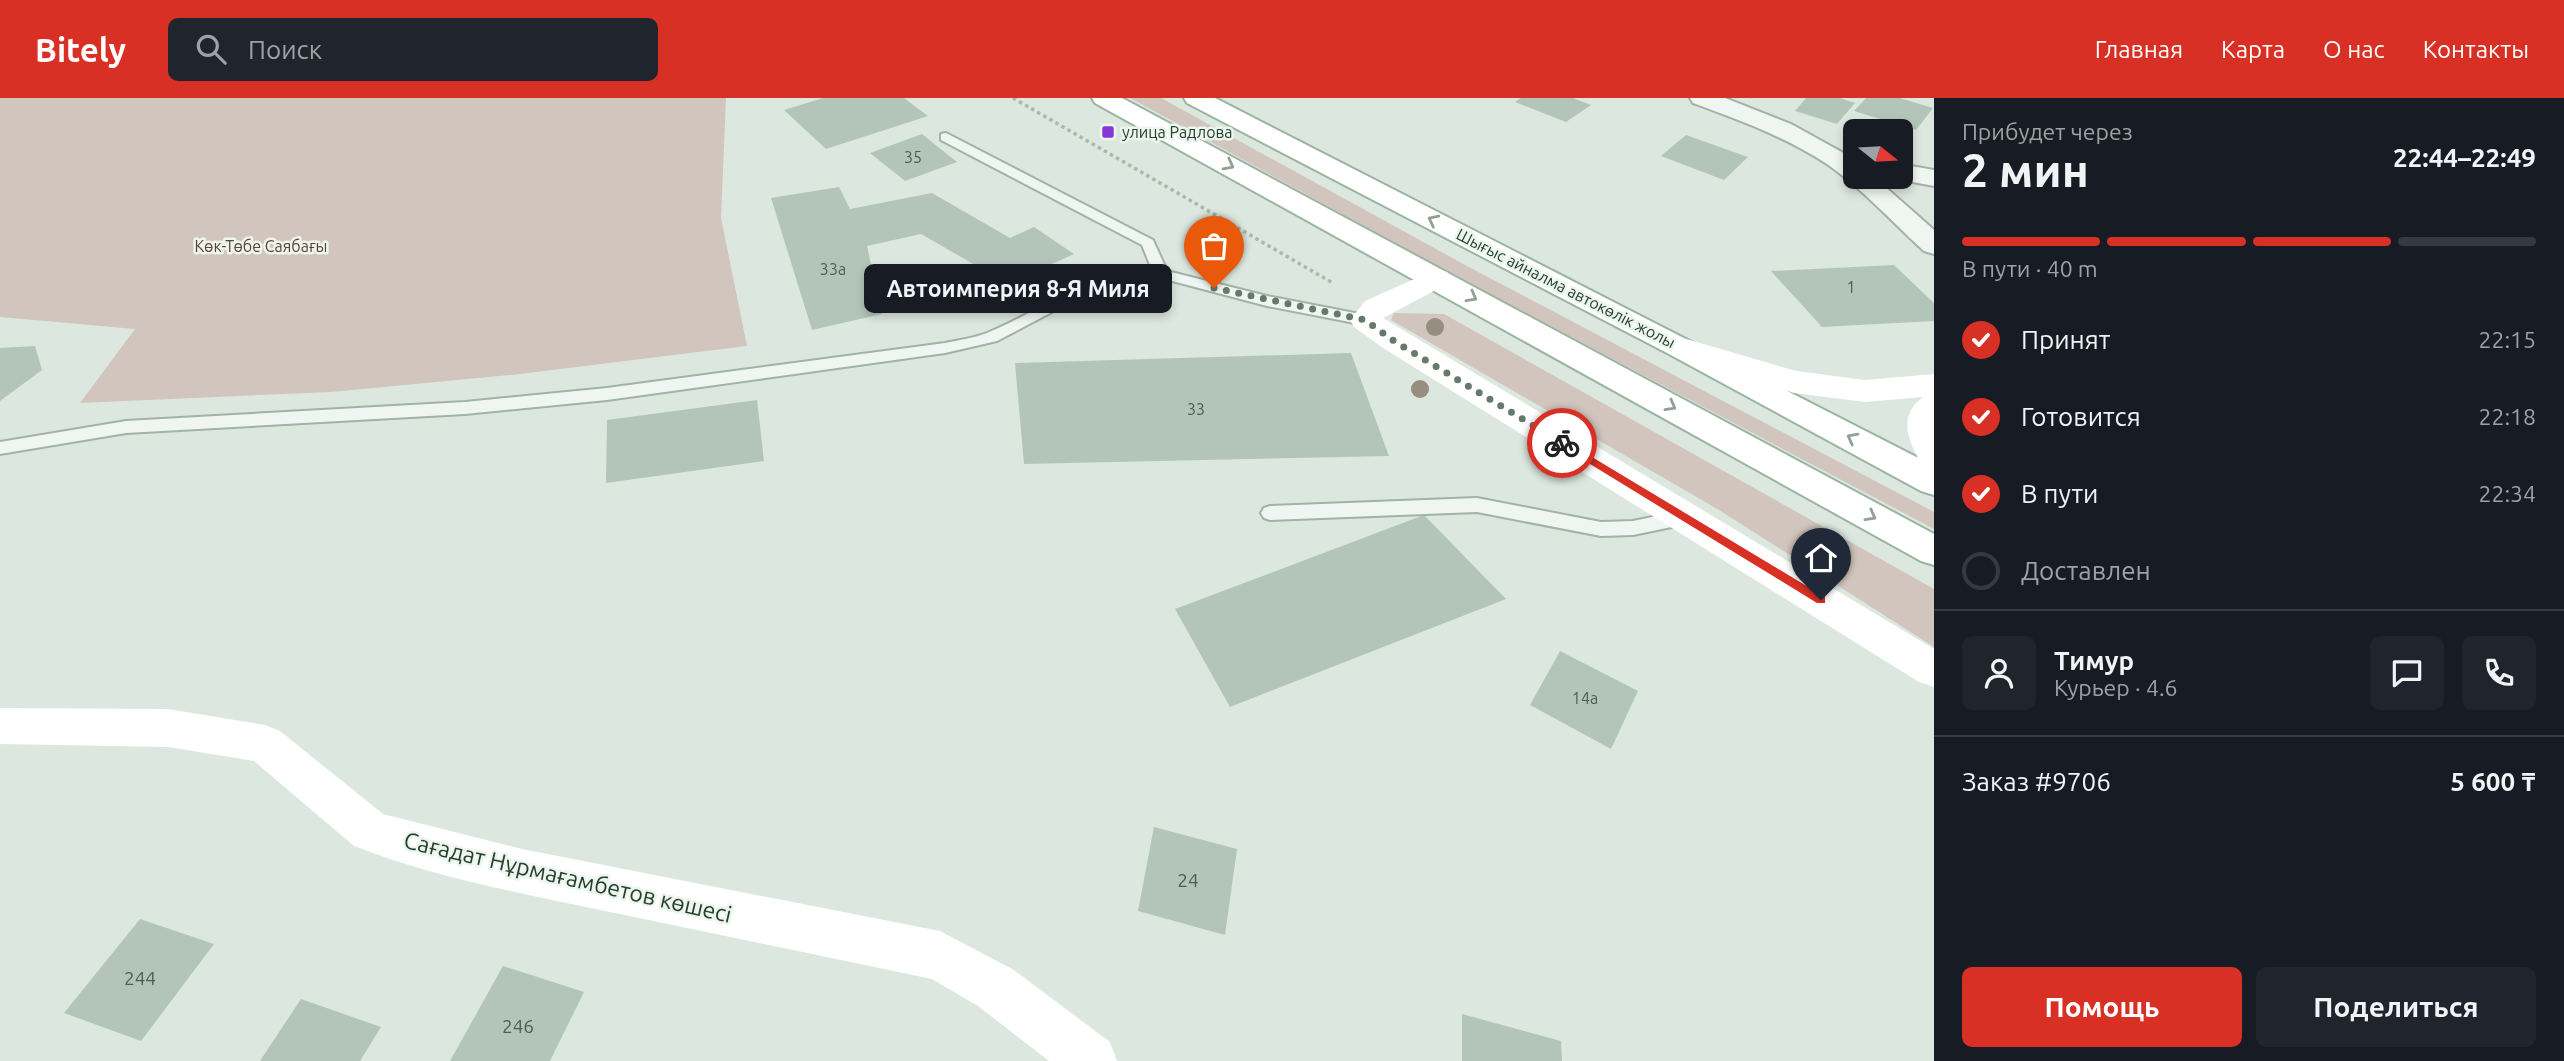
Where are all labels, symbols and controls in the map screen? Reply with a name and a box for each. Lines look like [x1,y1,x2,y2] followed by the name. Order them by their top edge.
[168,18,658,81] search box
[192,30,230,68] icon: search
[35,31,126,68] text: Bitely
[248,35,322,64] text: Поиск
[2095,36,2183,63] text: Главная
[2221,36,2285,63] text: Карта
[2323,36,2385,63] text: О нас
[2423,36,2529,63] text: Контакты
[1843,119,1913,189] north arrow
[1843,119,1913,189] map controls
[1962,119,2133,144] text: Прибудет через
[1122,123,1233,141] place label: улица Радлова
[1100,124,1116,140] marker: улица Радлова
[2393,143,2536,172] text: 22:44–22:49
[1962,144,2089,196] text: 2 мин
[904,148,922,166] house number: 35
[1222,157,1234,171] one-way arrow
[1428,214,1440,228] one-way arrow
[1184,216,1244,288] pin
[1454,225,1678,351] street label: Шығыс айналма автокөлік жолы
[1195,227,1233,265] icon: bag
[195,237,327,255] park label: Көк-Төбе Саябағы
[1962,256,2098,281] text: В пути · 40 m
[820,260,846,278] house number: 33а
[864,264,1172,312] callout: Автоимперия 8-Я Миля
[886,276,1150,301] text: Автоимперия 8-Я Миля
[1846,278,1856,296] house number: 1
[1465,289,1477,302] one-way arrow
[1962,321,2000,359] icon: check
[2021,325,2110,354] text: Принят
[2478,327,2536,352] text: 22:15
[1664,398,1677,412] one-way arrow
[1962,398,2000,436] icon: check
[1187,400,1205,418] house number: 33
[2021,402,2141,431] text: Готовится
[2478,404,2536,429] text: 22:18
[1527,408,1597,478] courier
[1543,424,1581,462] icon: bike
[1847,433,1859,447] one-way arrow
[1962,475,2000,513] icon: check
[2021,479,2098,508] text: В пути
[2478,481,2536,506] text: 22:34
[1864,508,1876,521] one-way arrow
[1791,528,1851,600] pin
[1802,539,1840,577] icon: home
[2021,556,2151,585] text: Доставлен
[1962,636,2036,710] button: person
[2370,636,2444,710] button: chat
[2462,636,2536,710] button: phone
[2054,646,2134,675] text: Тимур
[2054,675,2178,700] text: Курьер · 4.6
[1572,689,1598,707] house number: 14а
[1962,767,2111,796] text: Заказ #9706
[2450,767,2536,796] text: 5 600 ₸
[402,827,734,927] street label: Сағадат Нұрмағамбетов көшесі
[1177,869,1199,891] house number: 24
[124,967,156,989] house number: 244
[1962,967,2242,1047] button: Помощь
[2256,967,2536,1047] button: Поделиться
[502,1015,534,1037] house number: 246

